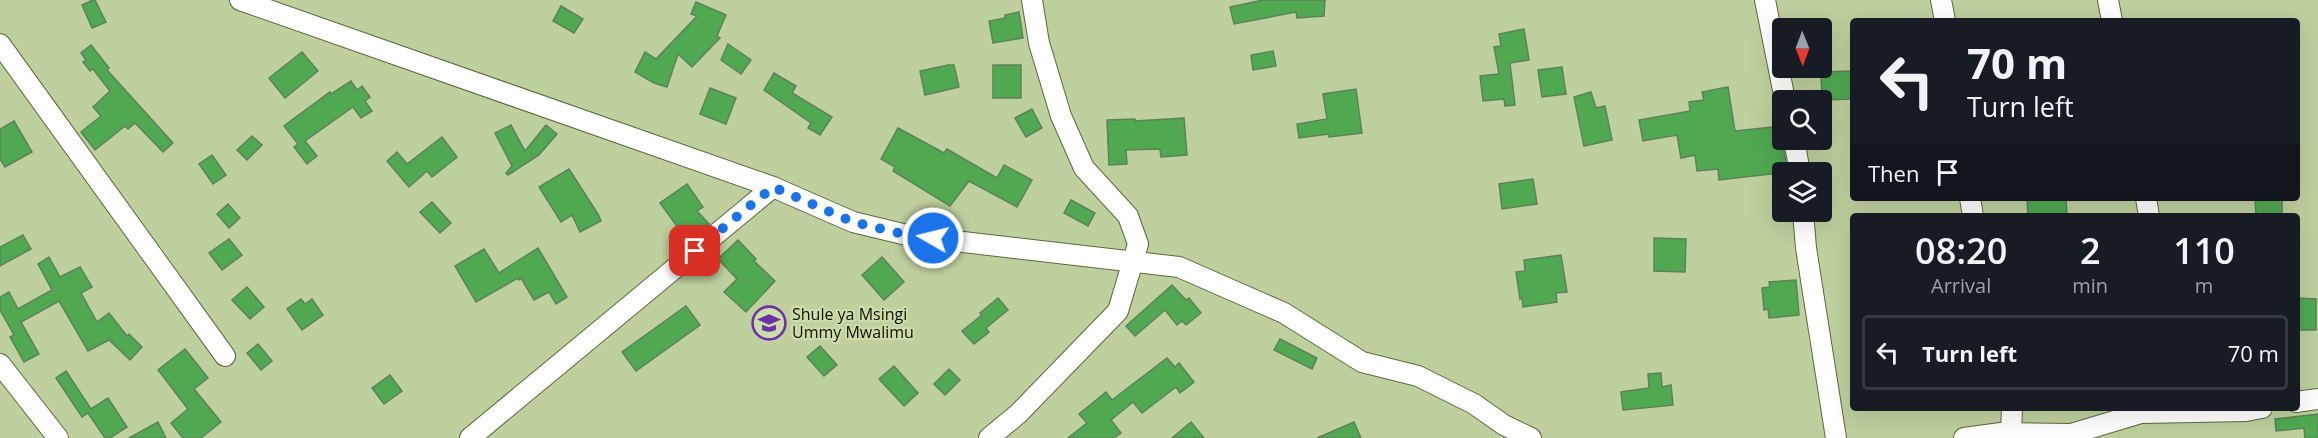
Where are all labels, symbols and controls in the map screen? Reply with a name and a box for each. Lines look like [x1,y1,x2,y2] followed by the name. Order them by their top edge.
[1772,18,1832,78] north arrow
[1772,18,1832,222] map controls
[1967,34,2067,91] text: 70 m
[1868,42,1946,120] icon: left
[1967,88,2074,125] text: Turn left
[1772,90,1832,150] button: search
[1931,156,1964,189] icon: arrive
[1868,158,1919,188] text: Then
[1772,162,1832,222] button: layers
[901,206,965,270] position arrow
[669,225,720,276] pin
[1915,226,2007,275] text: 08:20
[2080,226,2101,275] text: 2
[2173,226,2235,275] text: 110
[678,234,711,267] icon: arrive
[1931,272,1991,299] text: Arrival
[2072,272,2108,299] text: min
[2195,272,2213,299] text: m
[792,303,914,343] place label: Shule ya Msingi Ummy Mwalimu
[751,305,787,341] school or university icon: Shule ya Msingi Ummy Mwalimu
[1871,336,1904,369] icon: left
[1922,338,2017,368] text: Turn left
[2228,338,2279,368] text: 70 m

